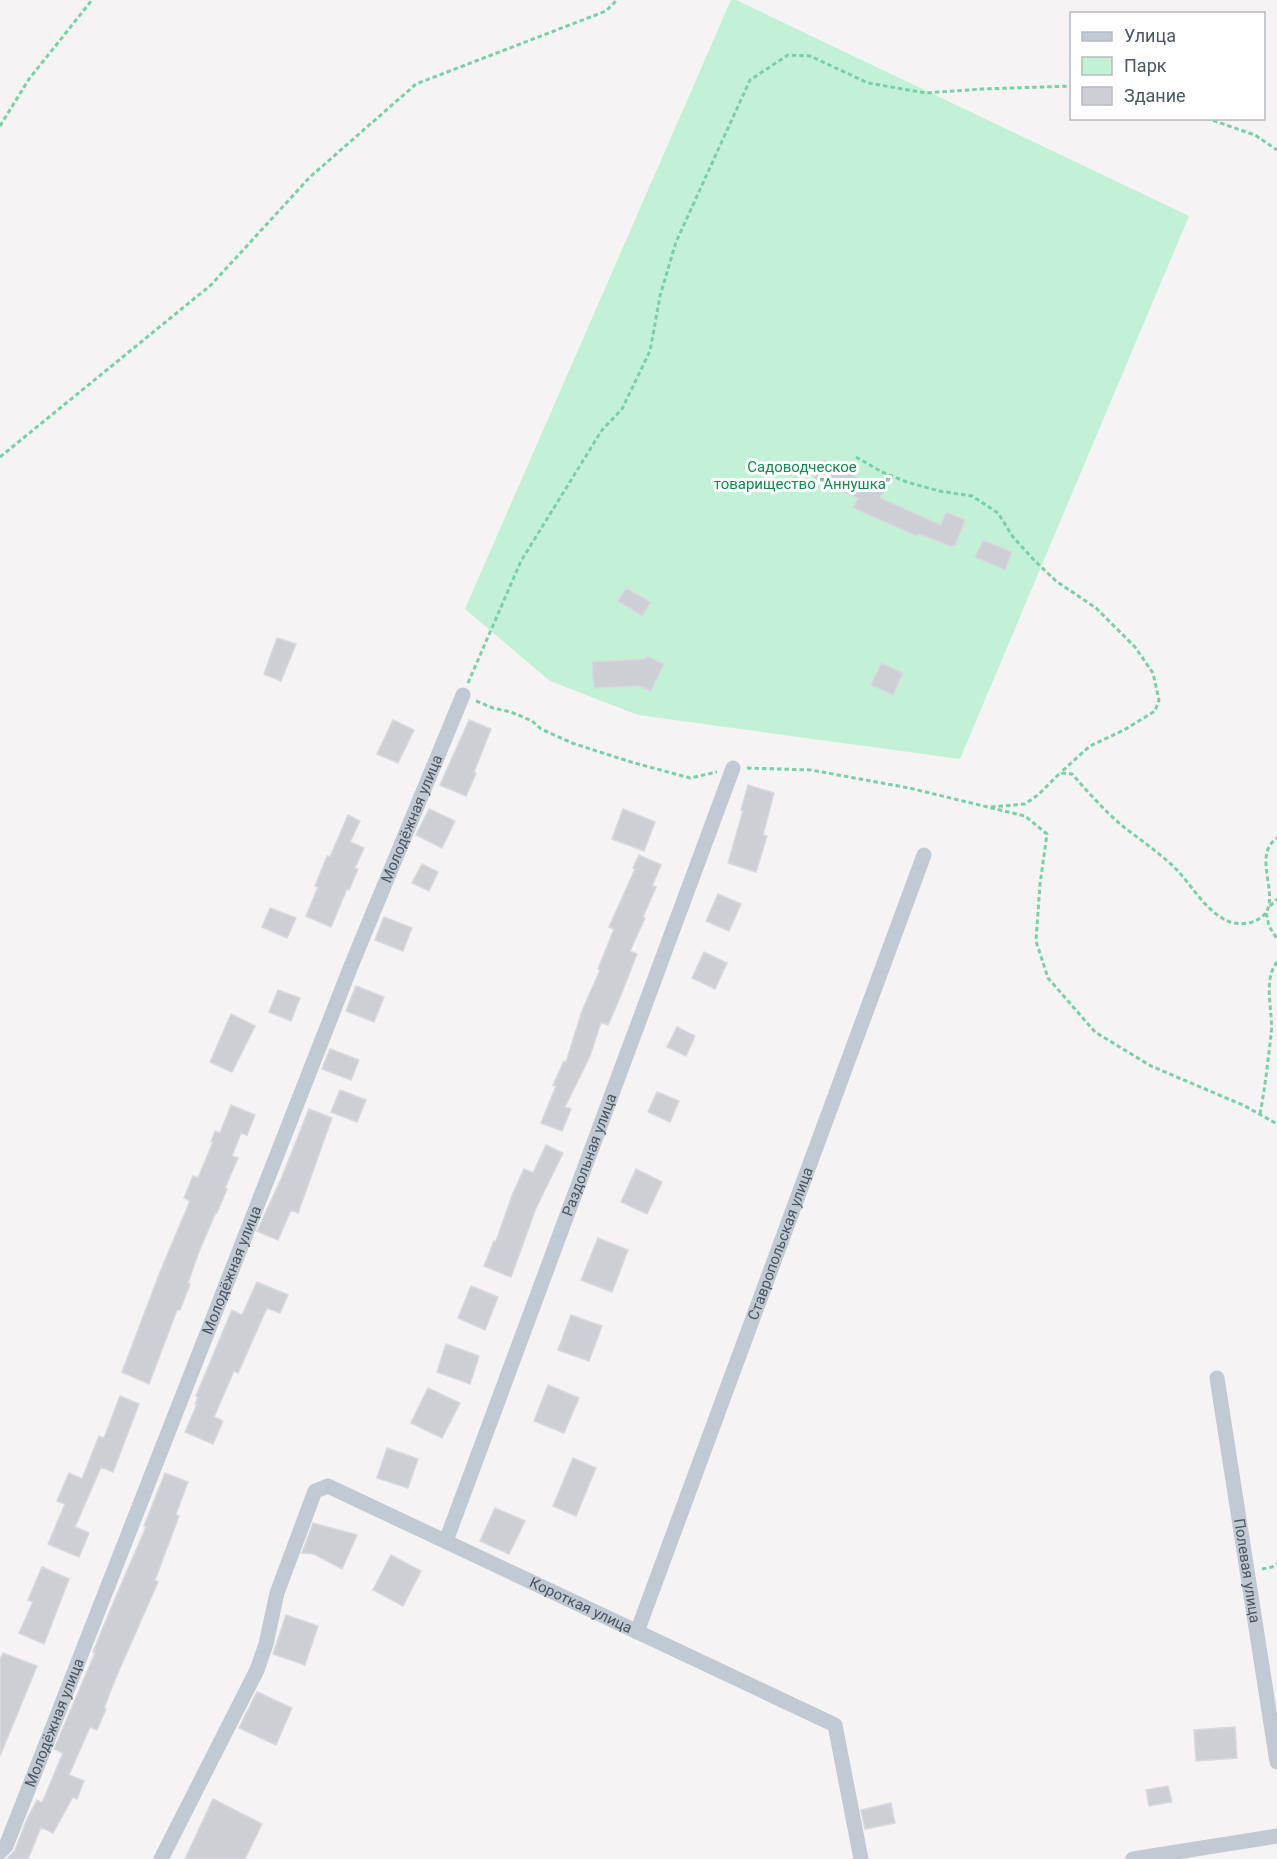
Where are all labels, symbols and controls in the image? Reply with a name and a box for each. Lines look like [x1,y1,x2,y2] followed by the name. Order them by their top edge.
[1070,12,1265,120] legend
[1124,25,1176,46] text: Улица
[1124,55,1167,76] text: Парк
[1124,85,1186,106] text: Здание
[714,458,890,493] park label: Садоводческое товарищество "Аннушка"
[377,752,446,885] street label: Молодёжная улица
[558,1091,620,1219] street label: Раздольная улица
[744,1165,817,1323] street label: Ставропольская улица
[198,1203,265,1337] street label: Молодёжная улица
[1230,1517,1264,1624] street label: Полевая улица
[527,1573,635,1637] street label: Короткая улица
[21,1656,88,1790] street label: Молодёжная улица

